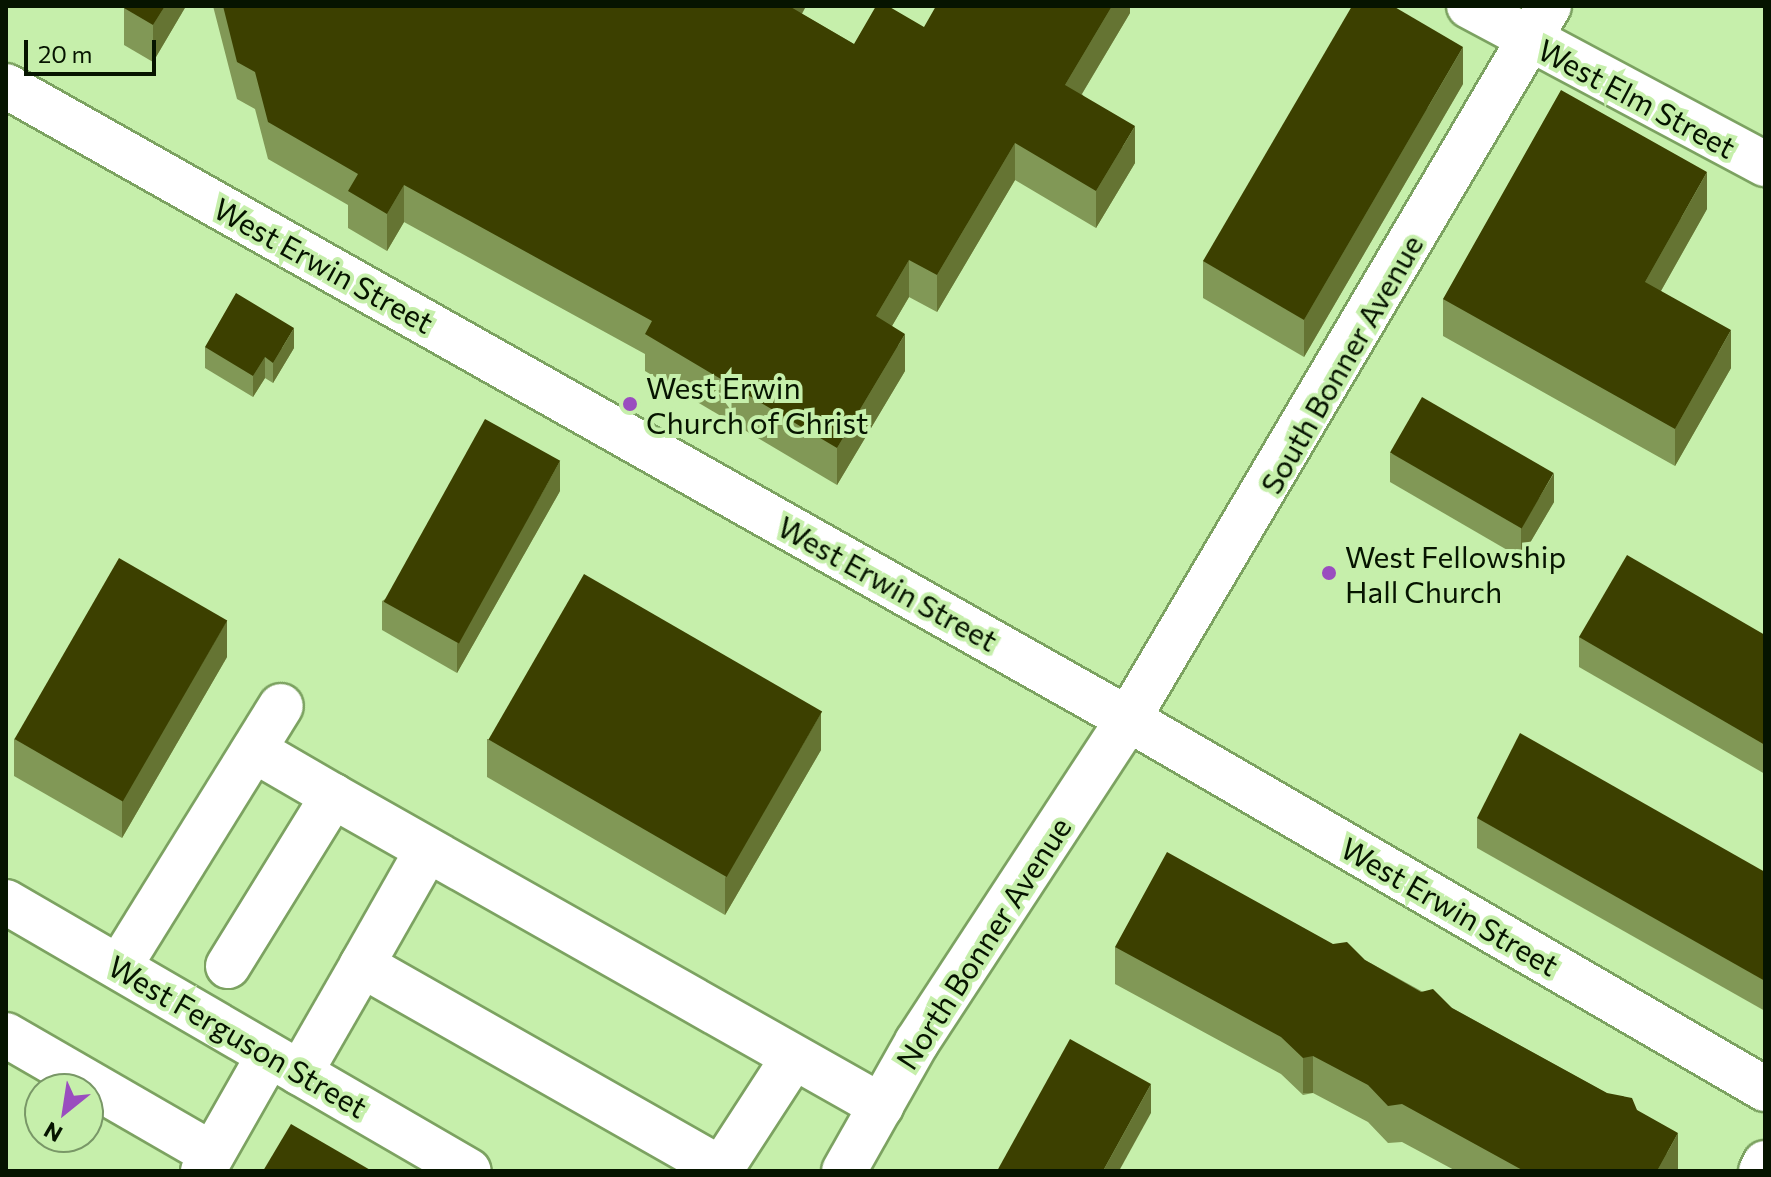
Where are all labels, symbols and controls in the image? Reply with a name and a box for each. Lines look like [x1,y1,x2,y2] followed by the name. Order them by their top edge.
[28,24,160,74] scale bar
[1532,31,1742,165] street label: West Elm Street
[38,39,92,68] text: 20 m
[208,190,440,340] street label: West Erwin Street
[1252,228,1430,500] street label: South Bonner Avenue
[646,369,868,440] place label: West Erwin Church of Christ
[621,395,639,413] marker: West Erwin Church of Christ
[772,508,1004,658] street label: West Erwin Street
[1345,538,1566,608] place label: West Fellowship Hall Church
[1320,564,1338,582] marker: West Fellowship Hall Church
[888,810,1078,1076] street label: North Bonner Avenue
[1335,829,1565,983] street label: West Erwin Street
[102,947,374,1125] street label: West Ferguson Street
[24,1073,104,1153] north arrow
[39,1117,67,1148] text: N

